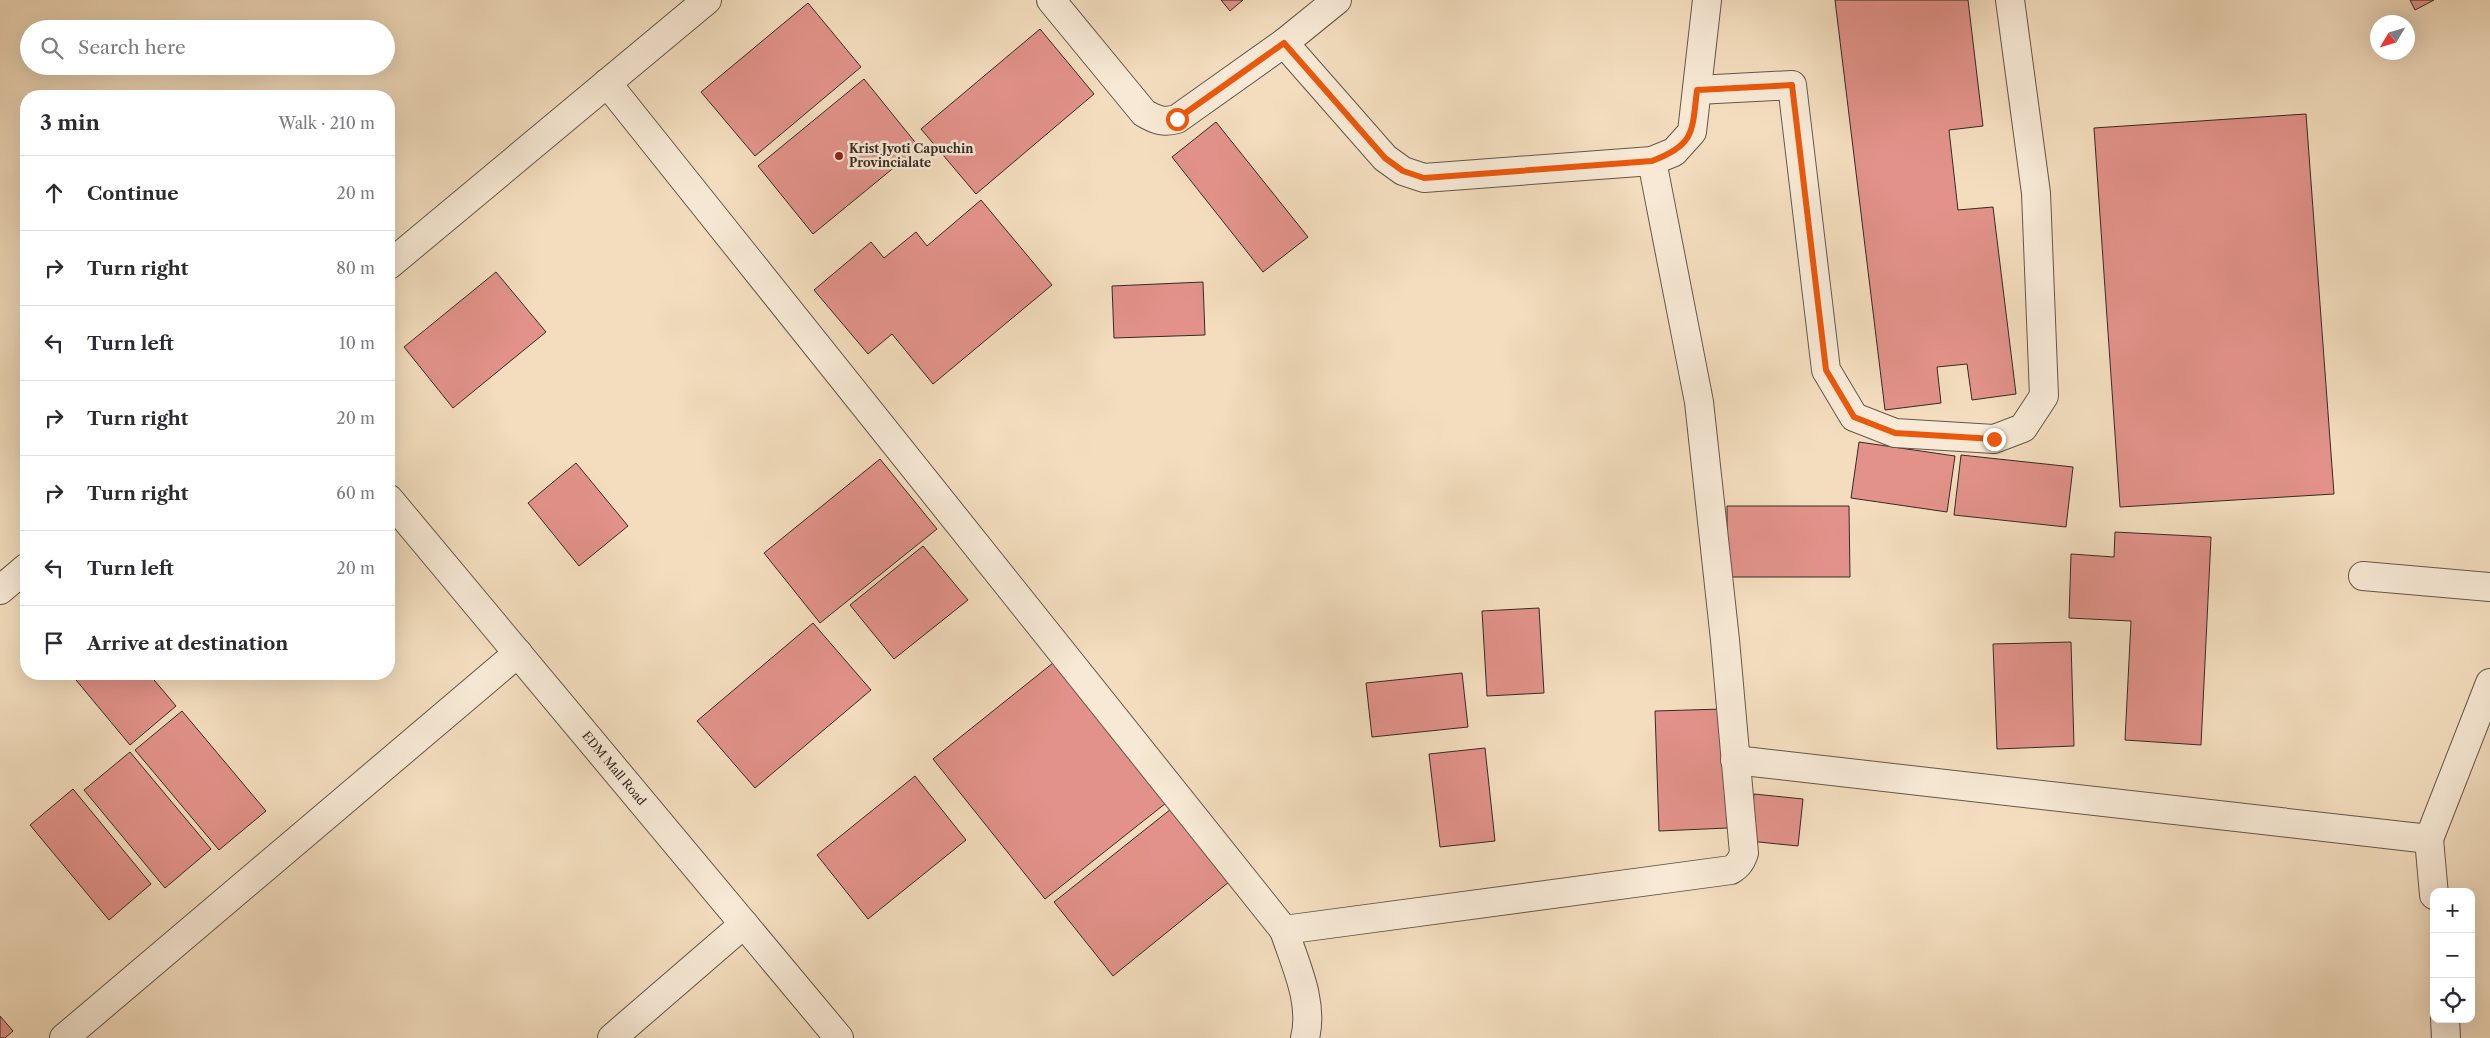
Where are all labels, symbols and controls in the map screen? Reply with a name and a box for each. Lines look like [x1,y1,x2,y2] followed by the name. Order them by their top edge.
[2370,15,2415,60] north arrow
[20,20,395,75] search box
[38,34,66,62] icon: search
[78,36,186,59] text: Search here
[1166,108,1189,131] route start
[40,110,100,135] text: 3 min
[279,113,375,133] text: Walk · 210 m
[849,141,974,170] place label: Krist Jyoti Capuchin Provincialate
[833,150,845,162] marker: Krist Jyoti Capuchin Provincialate
[40,179,68,207] icon: ahead
[87,182,179,205] text: Continue
[336,183,375,203] text: 20 m
[40,254,68,282] icon: right
[87,257,188,280] text: Turn right
[336,258,375,278] text: 80 m
[40,329,68,357] icon: left
[87,332,174,355] text: Turn left
[339,333,375,353] text: 10 m
[40,404,68,432] icon: right
[87,407,188,430] text: Turn right
[336,408,375,428] text: 20 m
[1983,428,2006,451] route end
[40,479,68,507] icon: right
[87,482,188,505] text: Turn right
[336,483,375,503] text: 60 m
[40,554,68,582] icon: left
[87,557,174,580] text: Turn left
[336,558,375,578] text: 20 m
[40,629,68,657] icon: arrive
[87,632,288,655] text: Arrive at destination
[579,728,650,809] street label: EDM Mall Road
[2430,888,2475,1023] map controls
[2430,888,2475,933] button: +
[2430,933,2475,978] button: −
[2430,978,2475,1023] button: locate

